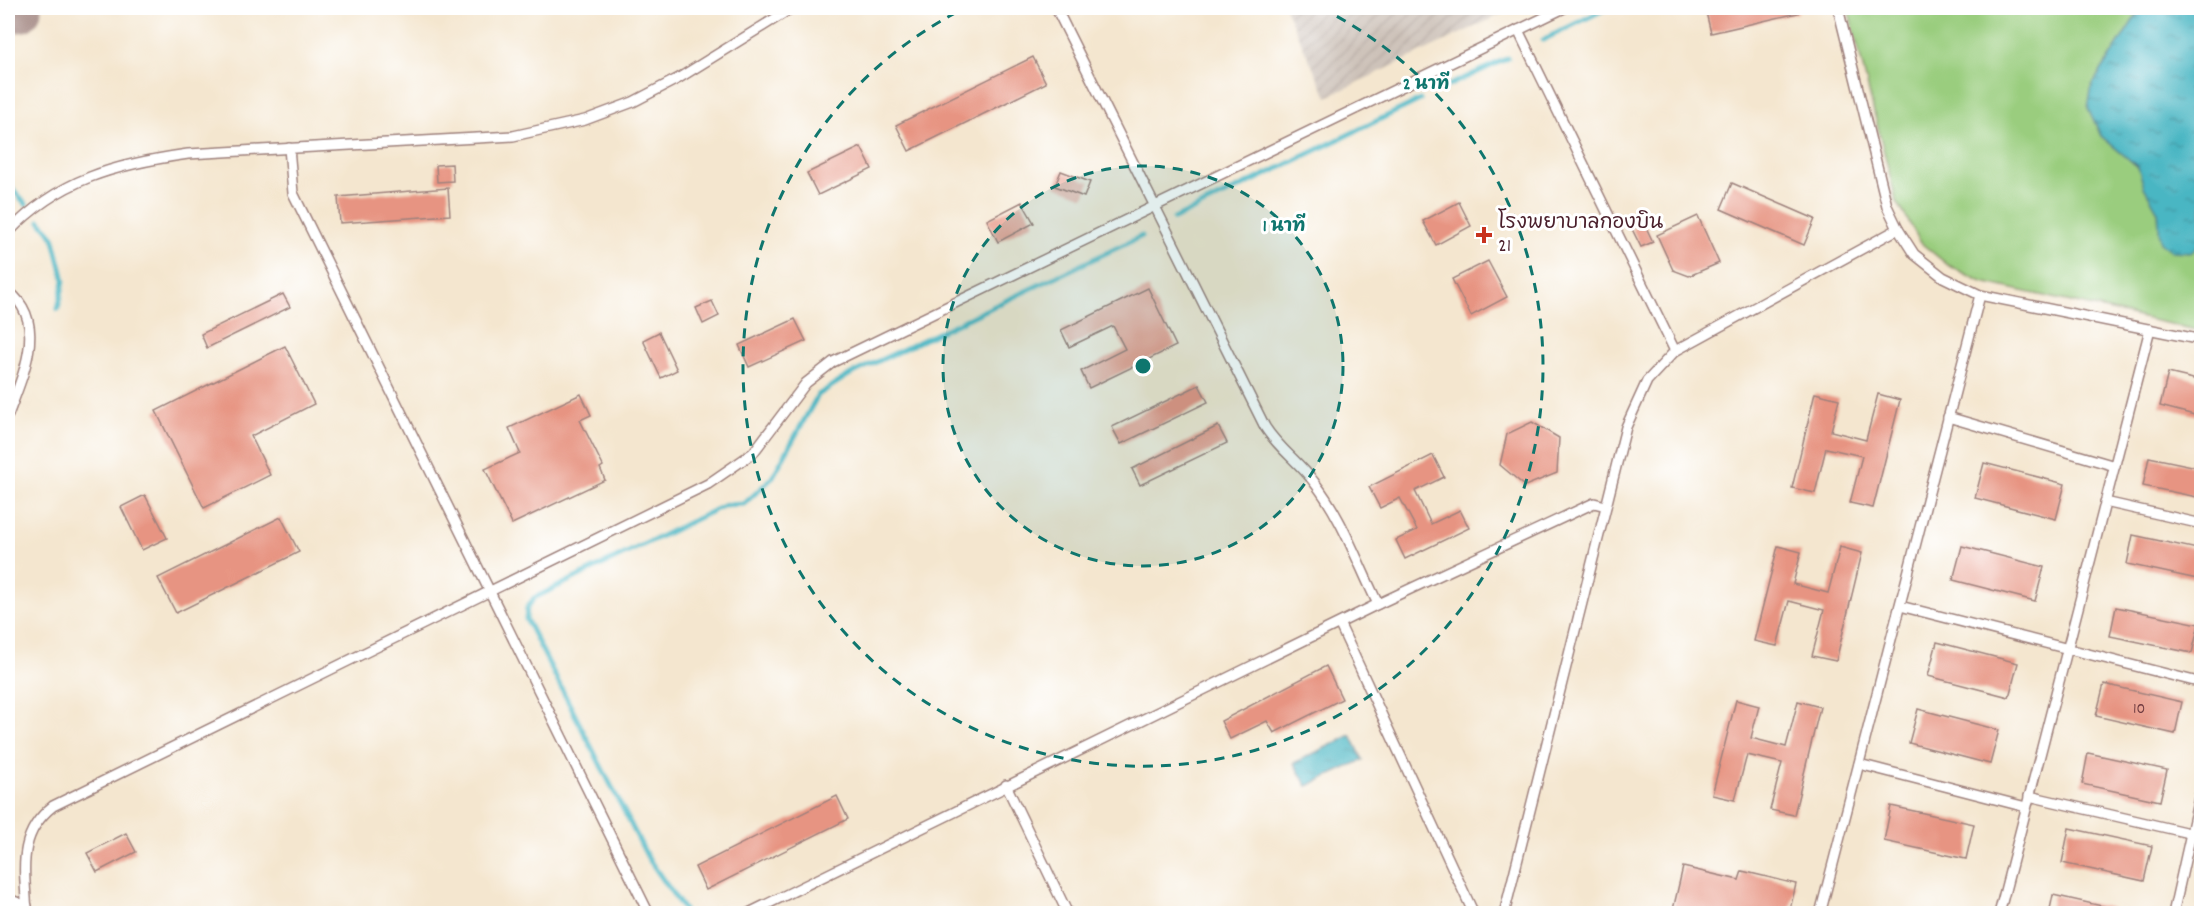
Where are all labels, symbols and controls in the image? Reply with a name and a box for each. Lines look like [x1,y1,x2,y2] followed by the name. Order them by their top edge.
[1403,71,1450,98] text: 2 นาที
[1498,208,1663,261] place label: โรงพยาบาลกองบิน 21
[1263,213,1306,240] text: 1 นาที
[1475,226,1493,244] marker: โรงพยาบาลกองบิน 21
[1133,356,1153,376] centre of rings
[2133,698,2145,721] house number: 10

